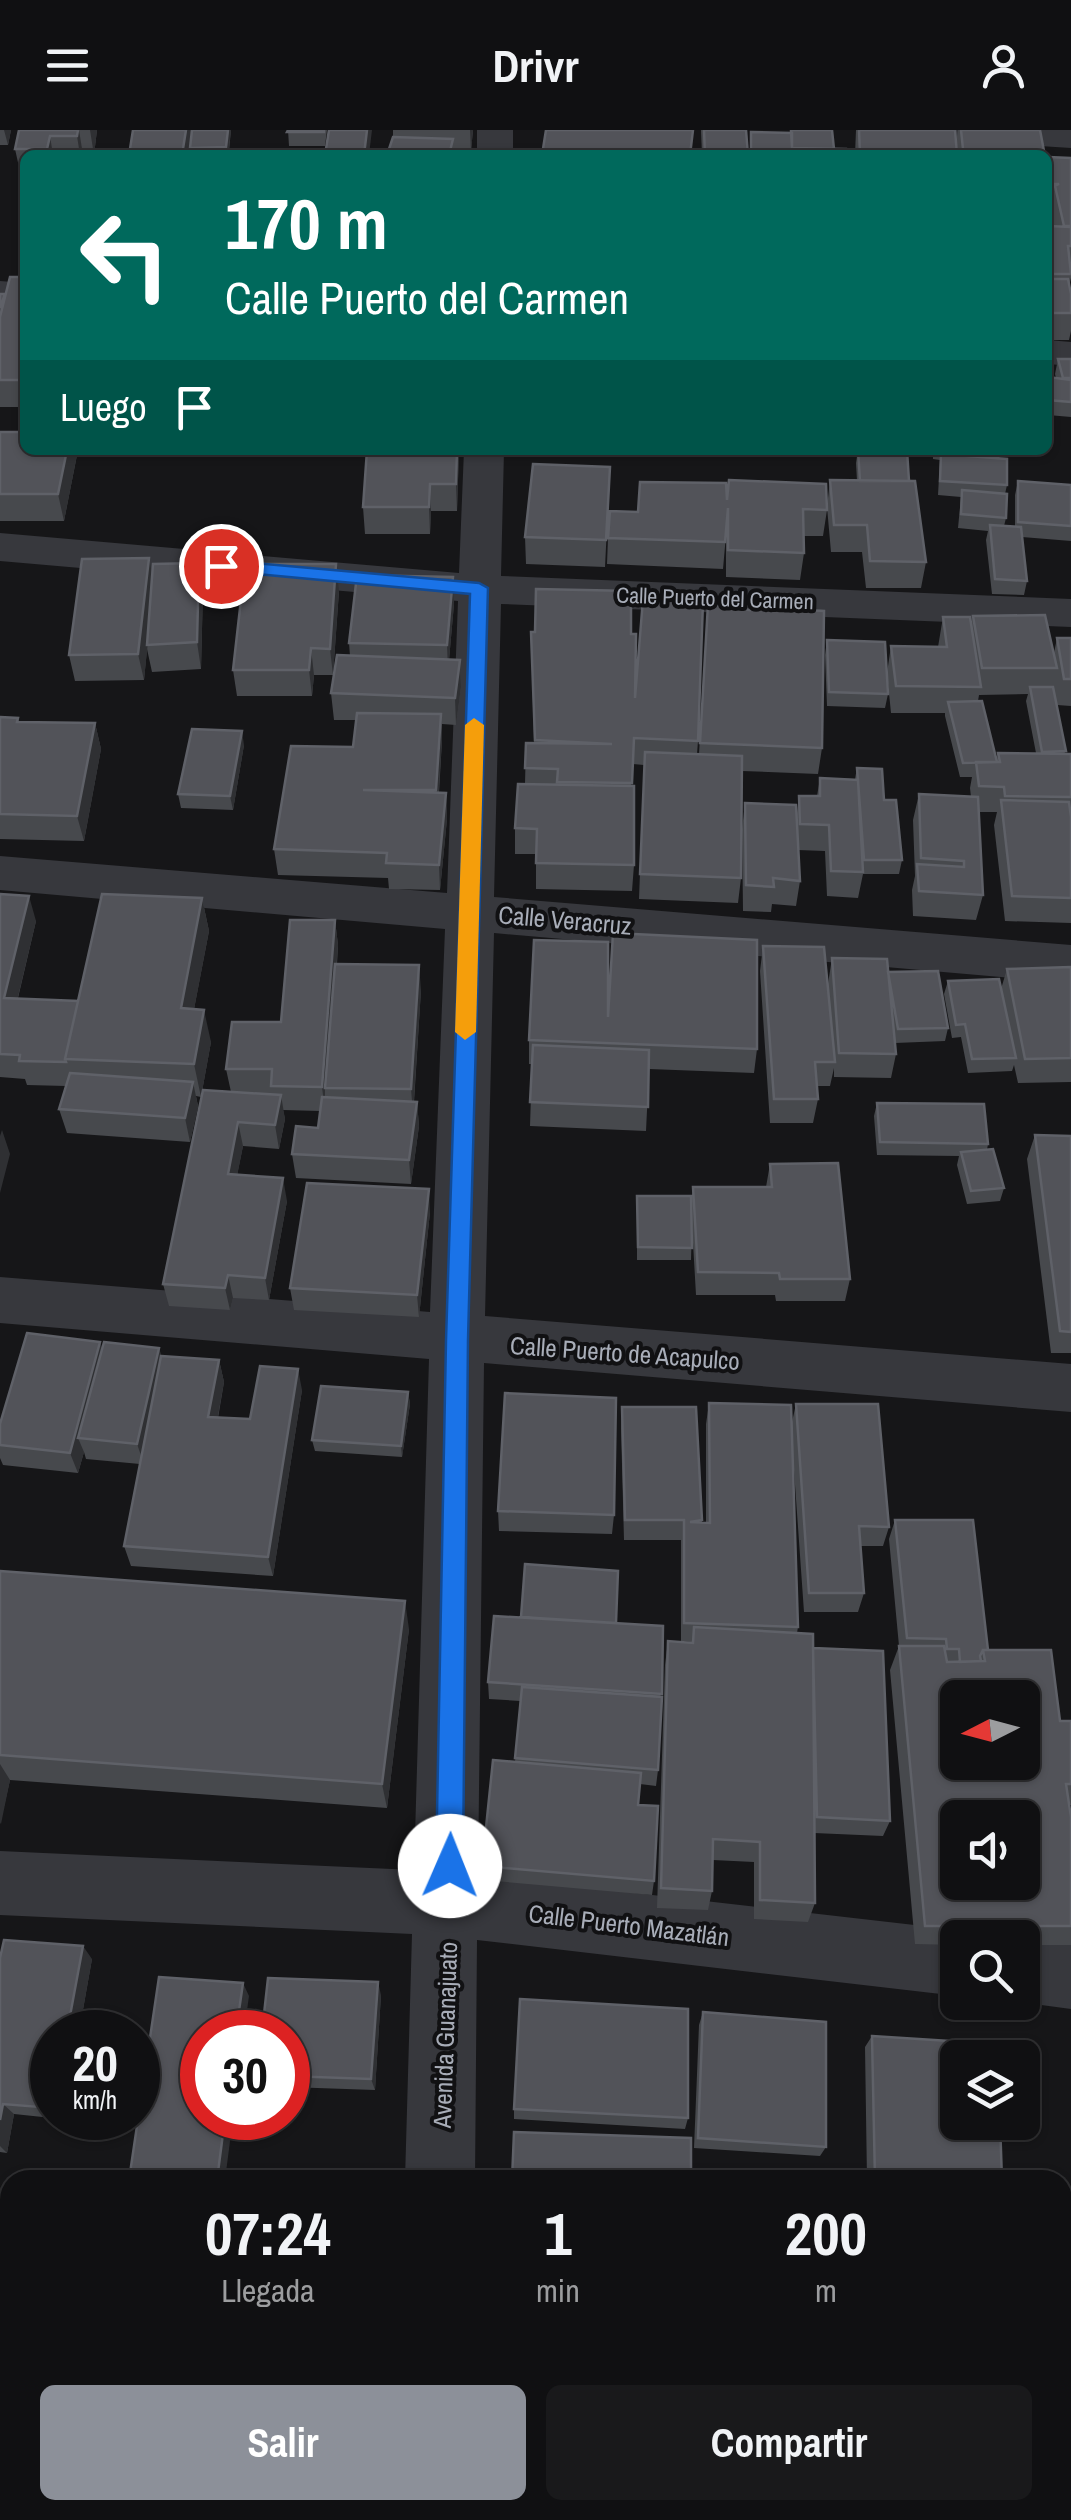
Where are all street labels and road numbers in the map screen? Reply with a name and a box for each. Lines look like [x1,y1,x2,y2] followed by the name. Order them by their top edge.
[616,580,814,616] street label: Calle Puerto del Carmen
[497,897,633,943] street label: Calle Veracruz
[509,1328,741,1378] street label: Calle Puerto de Acapulco
[527,1896,731,1954] street label: Calle Puerto Mazatlán
[425,1941,465,2130] street label: Avenida Guanajuato

